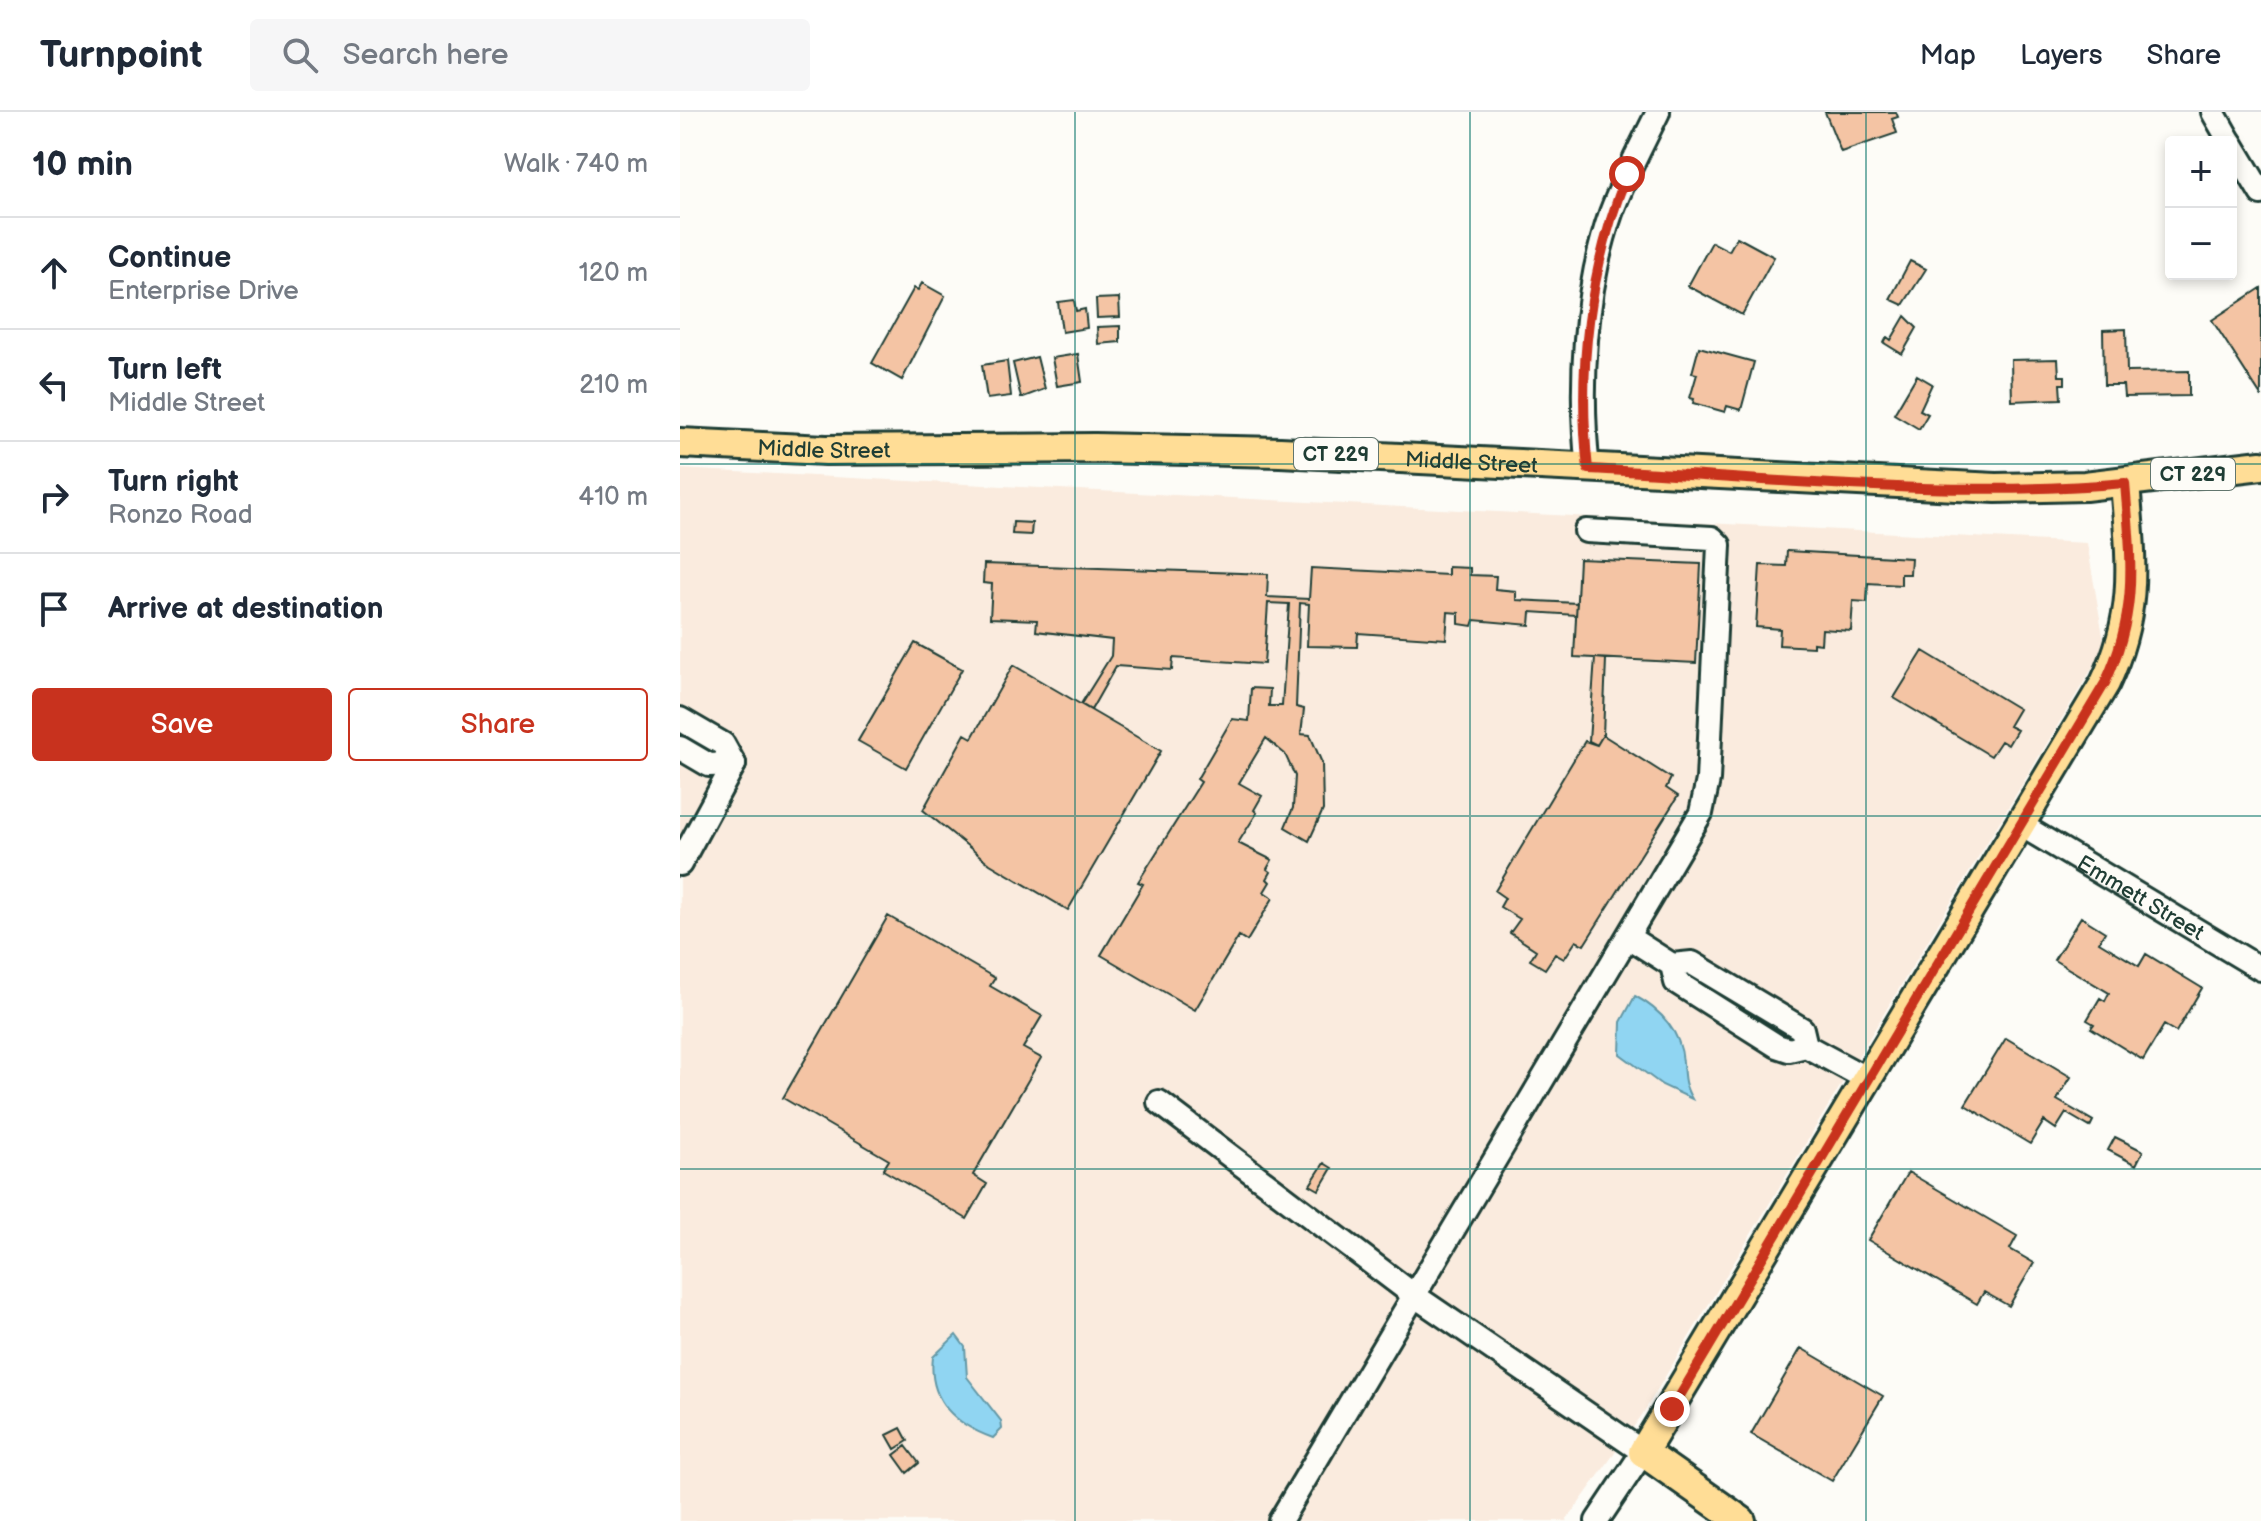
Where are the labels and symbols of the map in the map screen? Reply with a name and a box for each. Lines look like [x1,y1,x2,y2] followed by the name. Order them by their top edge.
[1609,156,1645,192] route start
[757,435,891,465] street label: Middle Street
[1294,438,1378,470] road number: CT 229
[1404,446,1539,480] street label: Middle Street
[2151,458,2235,490] road number: CT 229
[2072,850,2209,947] street label: Emmett Street
[1654,1391,1690,1427] route end

